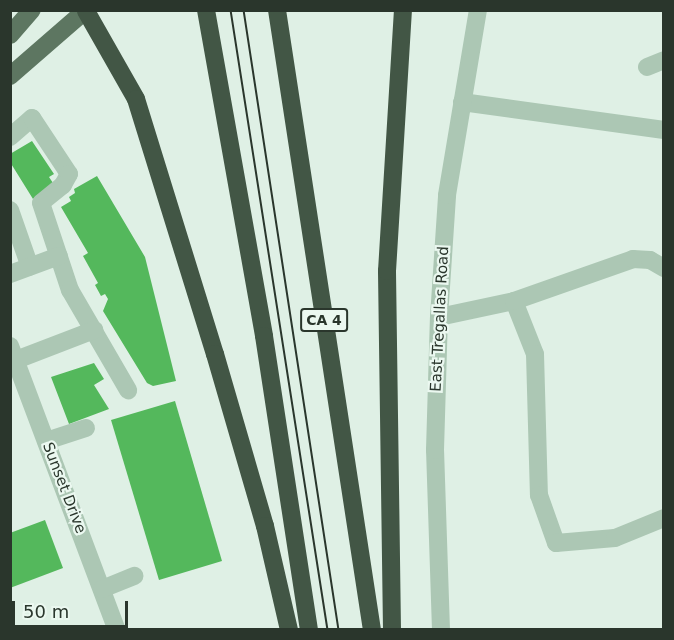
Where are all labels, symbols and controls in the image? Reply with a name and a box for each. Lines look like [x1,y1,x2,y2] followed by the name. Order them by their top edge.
[427,246,453,392] street label: East Tregallas Road
[300,309,348,331] road number: CA 4
[38,440,90,536] street label: Sunset Drive
[15,589,130,627] scale bar
[23,601,69,622] text: 50 m

